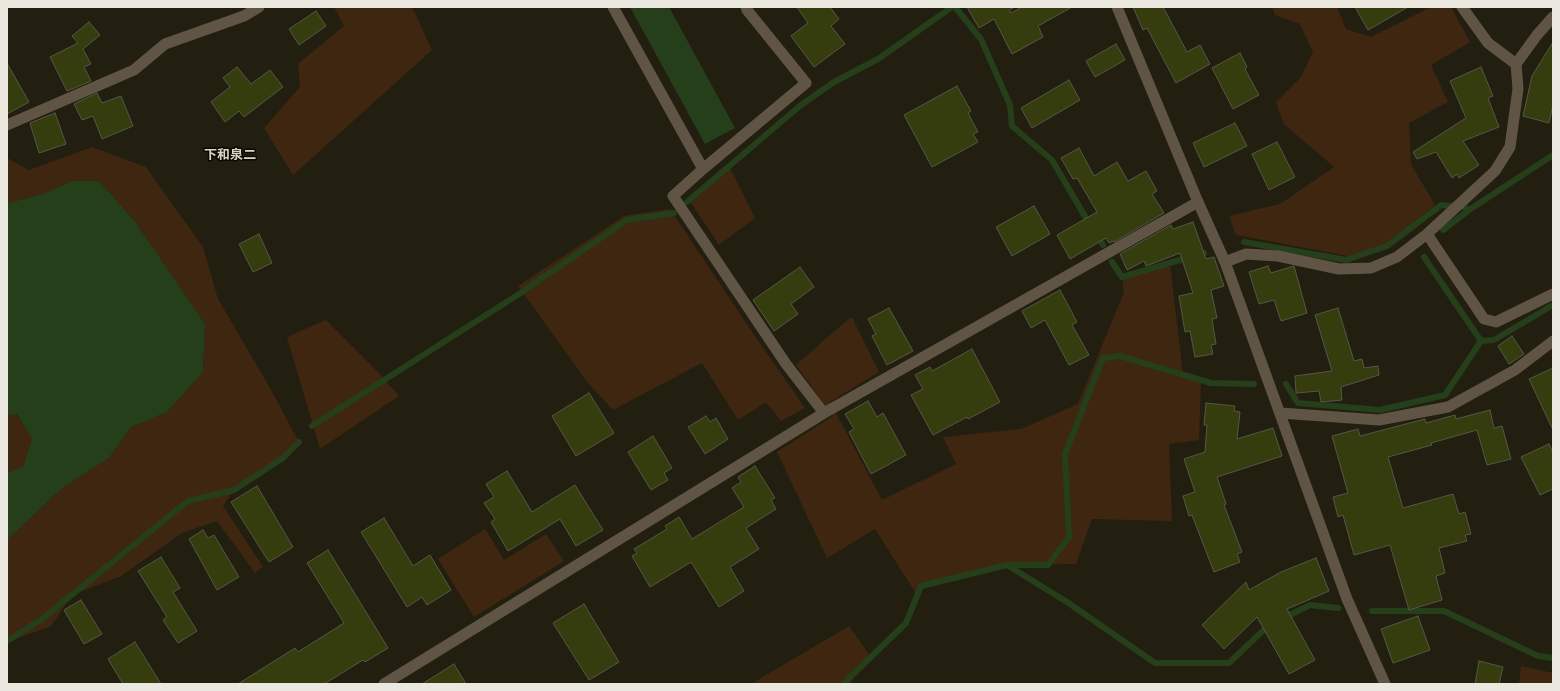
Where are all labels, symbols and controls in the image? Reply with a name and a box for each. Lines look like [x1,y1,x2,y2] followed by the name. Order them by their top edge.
[204,148,256,164] district label: 下和泉二

